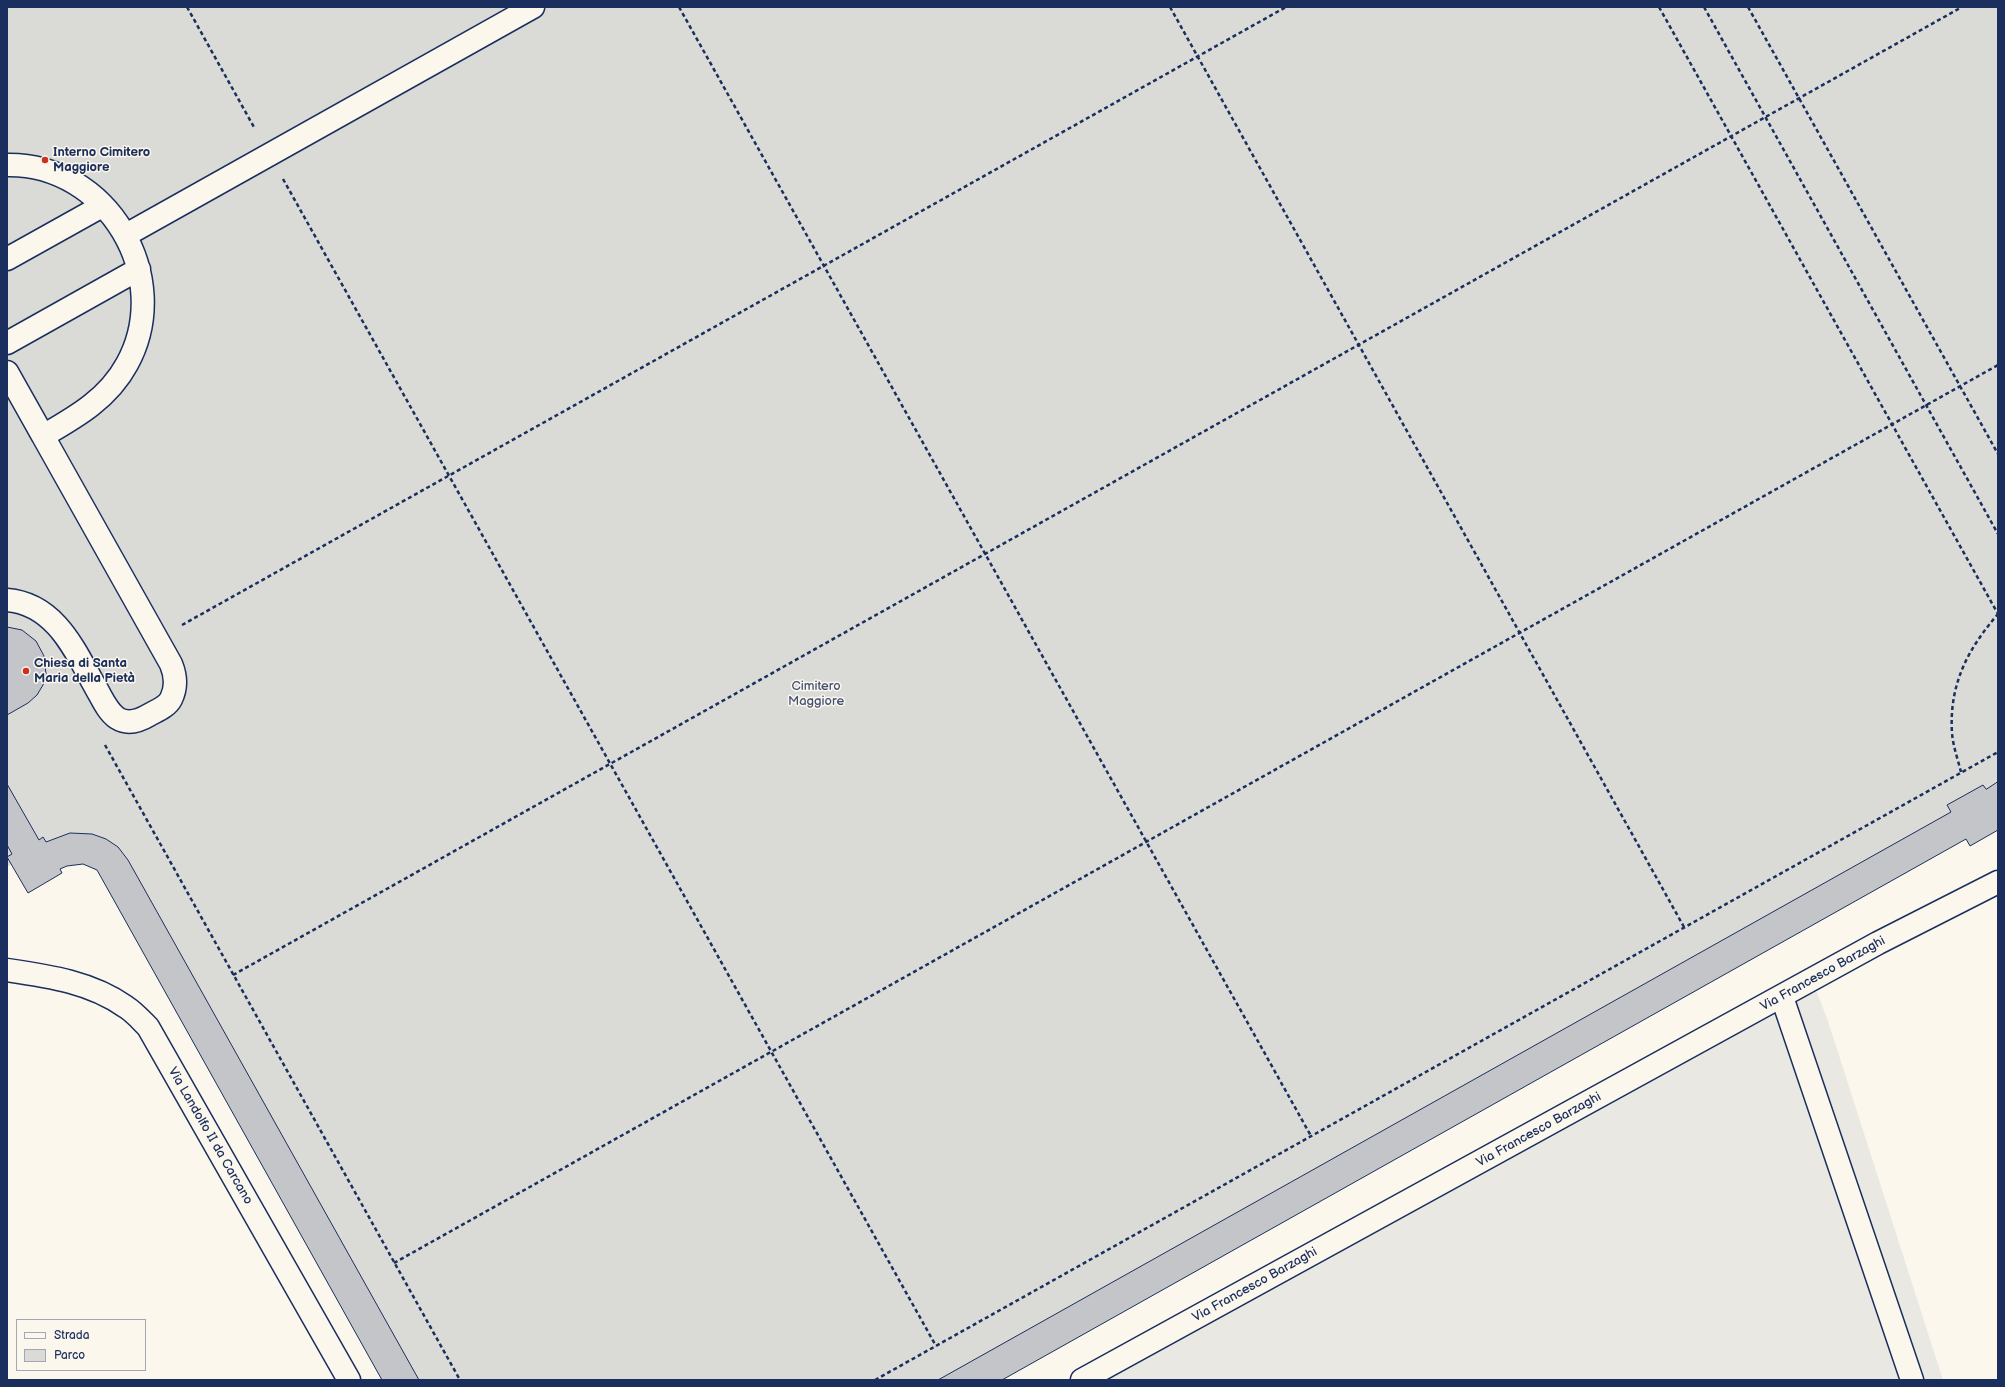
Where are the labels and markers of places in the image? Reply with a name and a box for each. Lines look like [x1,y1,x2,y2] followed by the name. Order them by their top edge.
[53,145,150,176] place label: Interno Cimitero Maggiore
[40,155,50,165] marker: Interno Cimitero Maggiore
[34,656,135,687] place label: Chiesa di Santa Maria della Pietà
[21,666,31,676] marker: Chiesa di Santa Maria della Pietà

